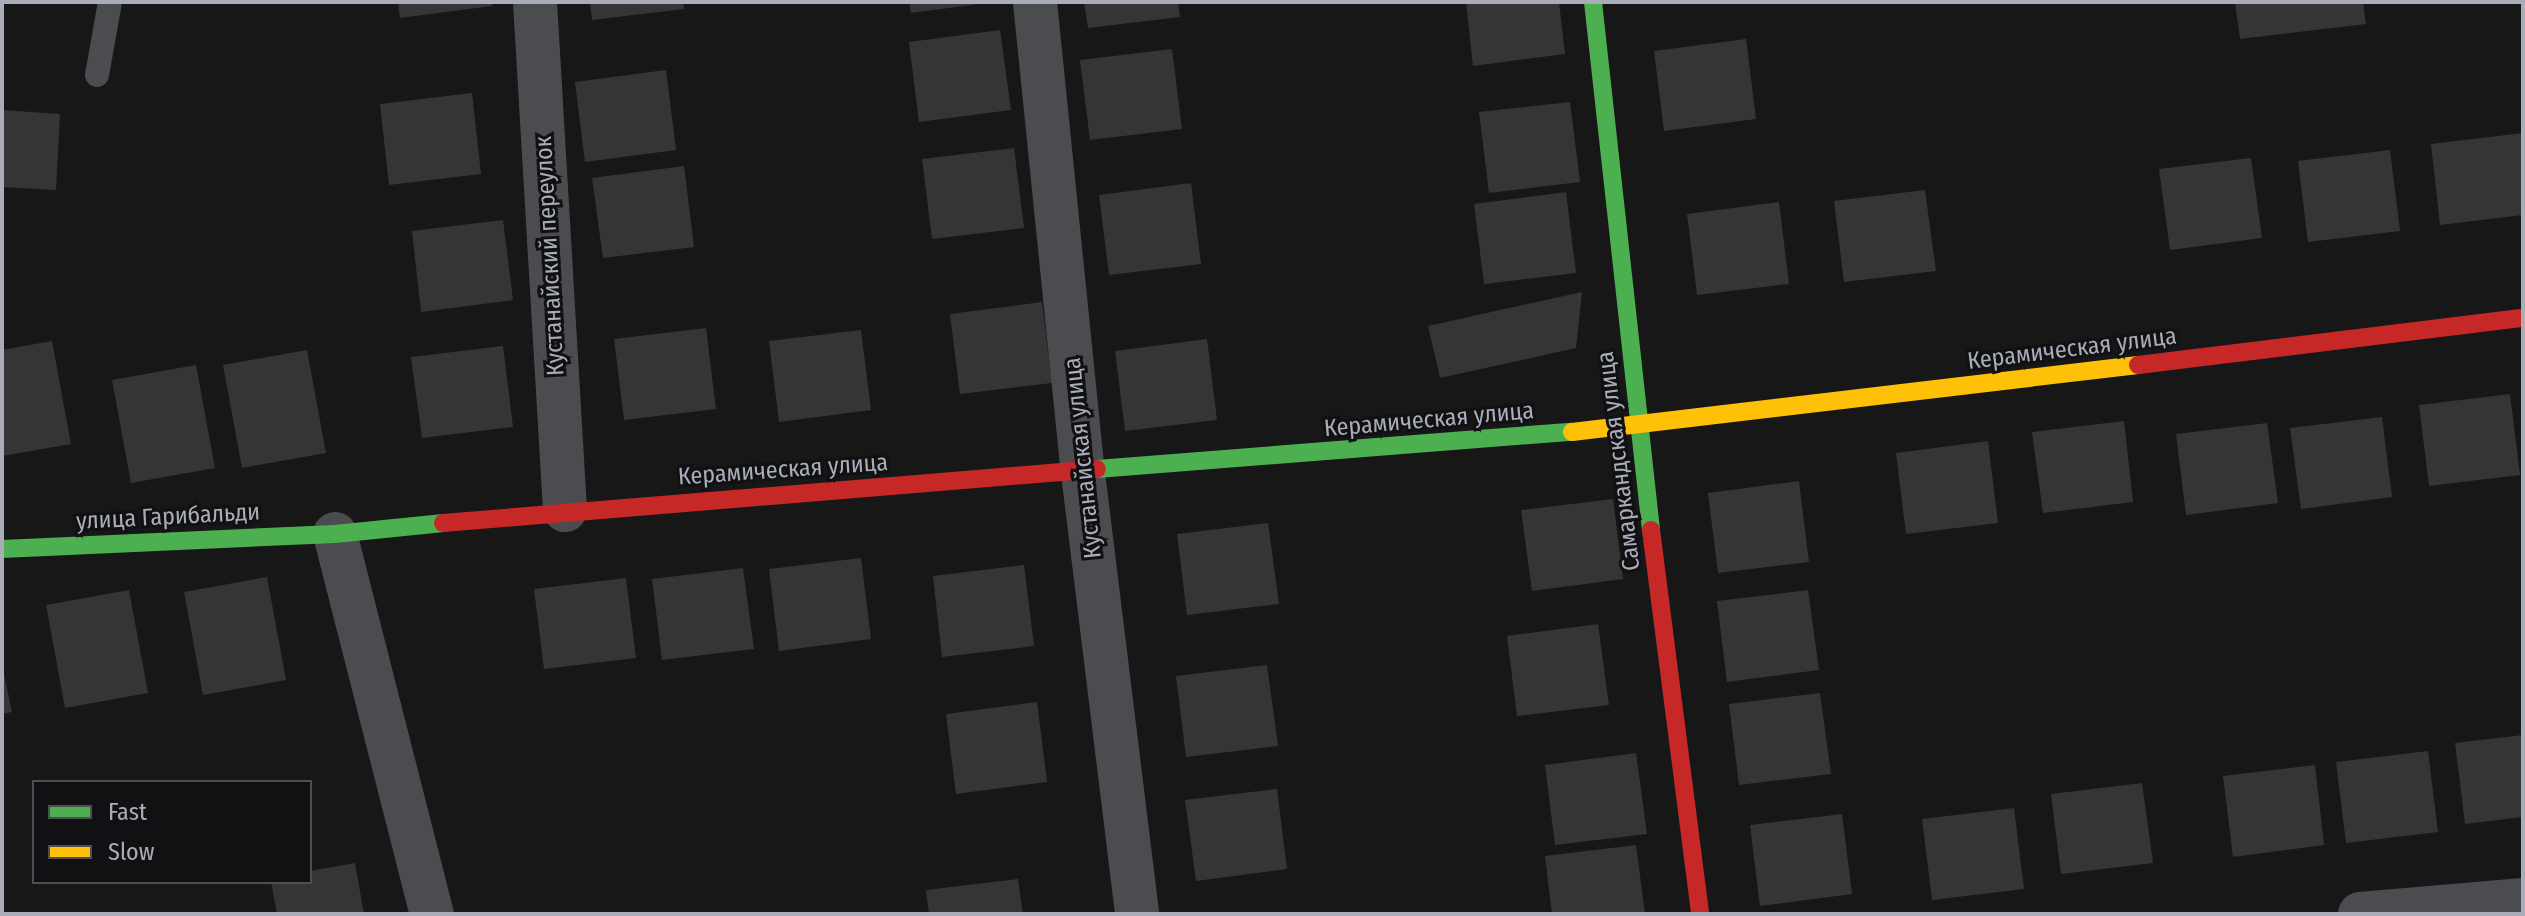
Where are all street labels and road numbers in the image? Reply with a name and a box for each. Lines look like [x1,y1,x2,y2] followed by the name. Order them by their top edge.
[529,135,571,377] street label: Кустанайский переулок
[1966,322,2178,376] street label: Керамическая улица
[1591,350,1647,572] street label: Самаркандская улица
[1058,356,1108,560] street label: Кустанайская улица
[1323,396,1535,444] street label: Керамическая улица
[677,448,889,492] street label: Керамическая улица
[75,498,261,536] street label: улица Гарибальди

